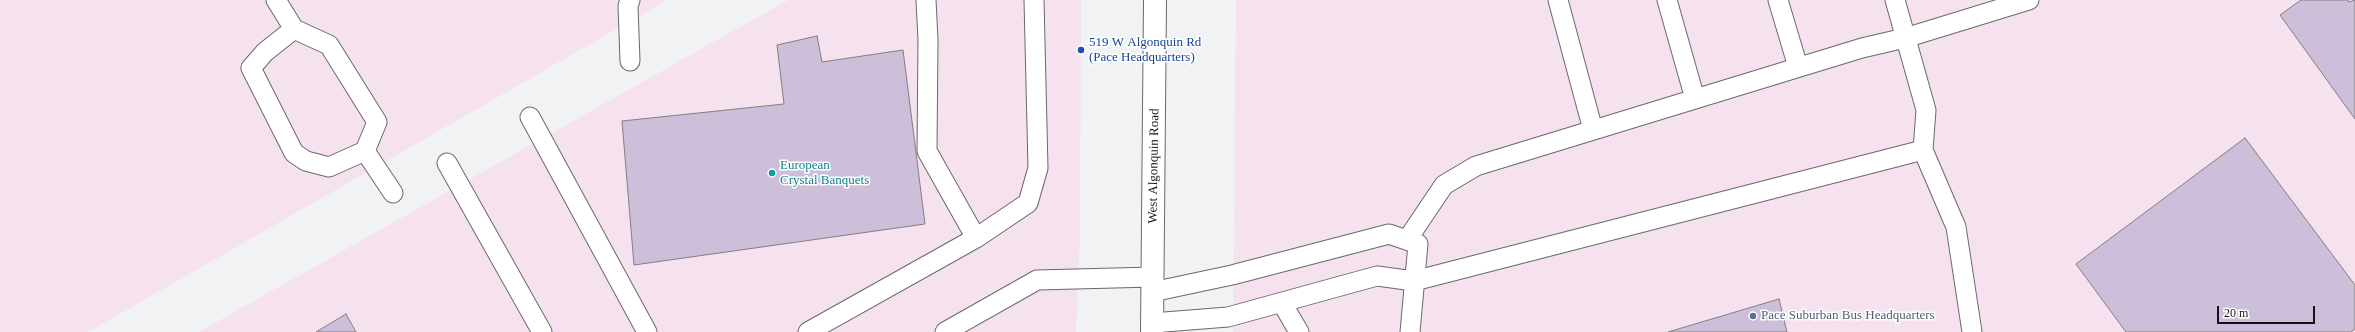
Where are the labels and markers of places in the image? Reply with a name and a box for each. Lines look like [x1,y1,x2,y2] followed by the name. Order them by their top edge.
[1089,35,1201,66] place label: 519 W Algonquin Rd (Pace Headquarters)
[1076,45,1086,55] marker: 519 W Algonquin Rd (Pace Headquarters)
[780,158,869,189] place label: European Crystal Banquets
[767,168,777,178] marker: European Crystal Banquets
[1761,308,1935,324] place label: Pace Suburban Bus Headquarters
[1748,311,1758,321] marker: Pace Suburban Bus Headquarters

